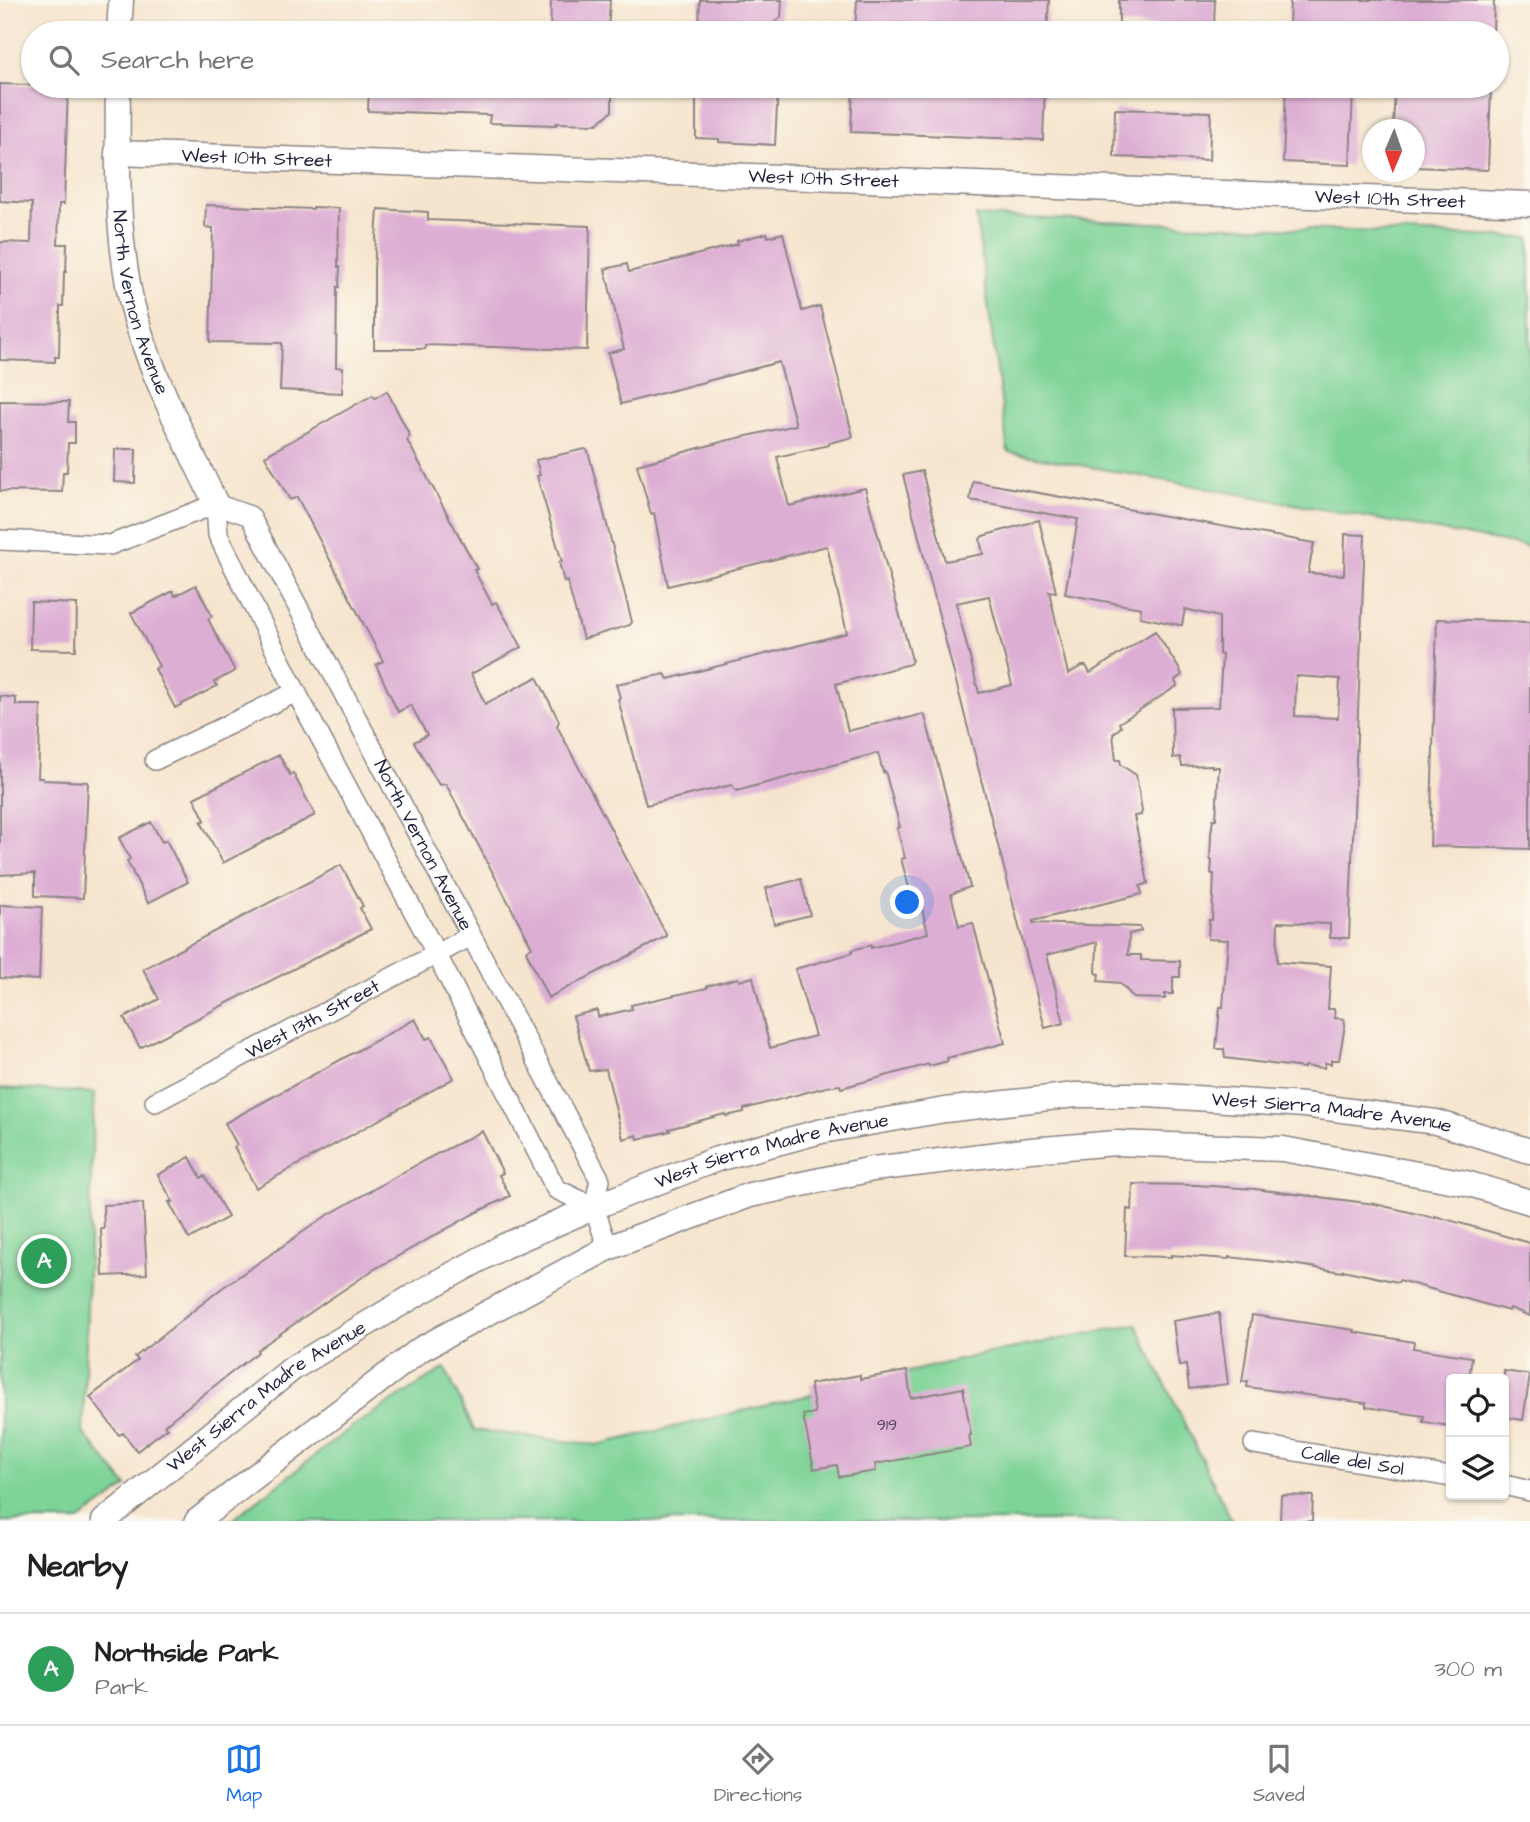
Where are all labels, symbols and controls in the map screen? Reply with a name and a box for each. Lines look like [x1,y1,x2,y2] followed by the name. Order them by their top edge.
[21,21,1509,98] search box
[45,41,83,79] icon: search
[101,42,254,78] text: Search here
[1362,119,1425,182] north arrow
[181,142,333,174] street label: West 10th Street
[748,162,900,195] street label: West 10th Street
[1314,183,1466,215] street label: West 10th Street
[106,209,176,399] street label: North Vernon Avenue
[367,755,480,935] street label: North Vernon Avenue
[890,885,924,919] your location
[241,973,385,1066] street label: West 13th Street
[1211,1086,1455,1140] street label: West Sierra Madre Avenue
[651,1106,891,1196] street label: West Sierra Madre Avenue
[21,1235,67,1287] pin: A
[161,1314,371,1479] street label: West Sierra Madre Avenue
[1446,1374,1509,1500] map controls
[1446,1374,1509,1437] button: locate
[877,1414,897,1436] house number: 919
[1446,1437,1509,1500] button: layers
[1299,1439,1406,1482] street label: Calle del Sol
[28,1546,128,1588] text: Nearby
[95,1635,279,1671] text: Northside Park
[44,1653,58,1685] text: A
[1434,1653,1502,1685] text: 300 m
[95,1671,148,1703] text: Park
[225,1740,263,1809] tab: Map
[714,1740,802,1809] tab: Directions
[1253,1740,1305,1809] tab: Saved

